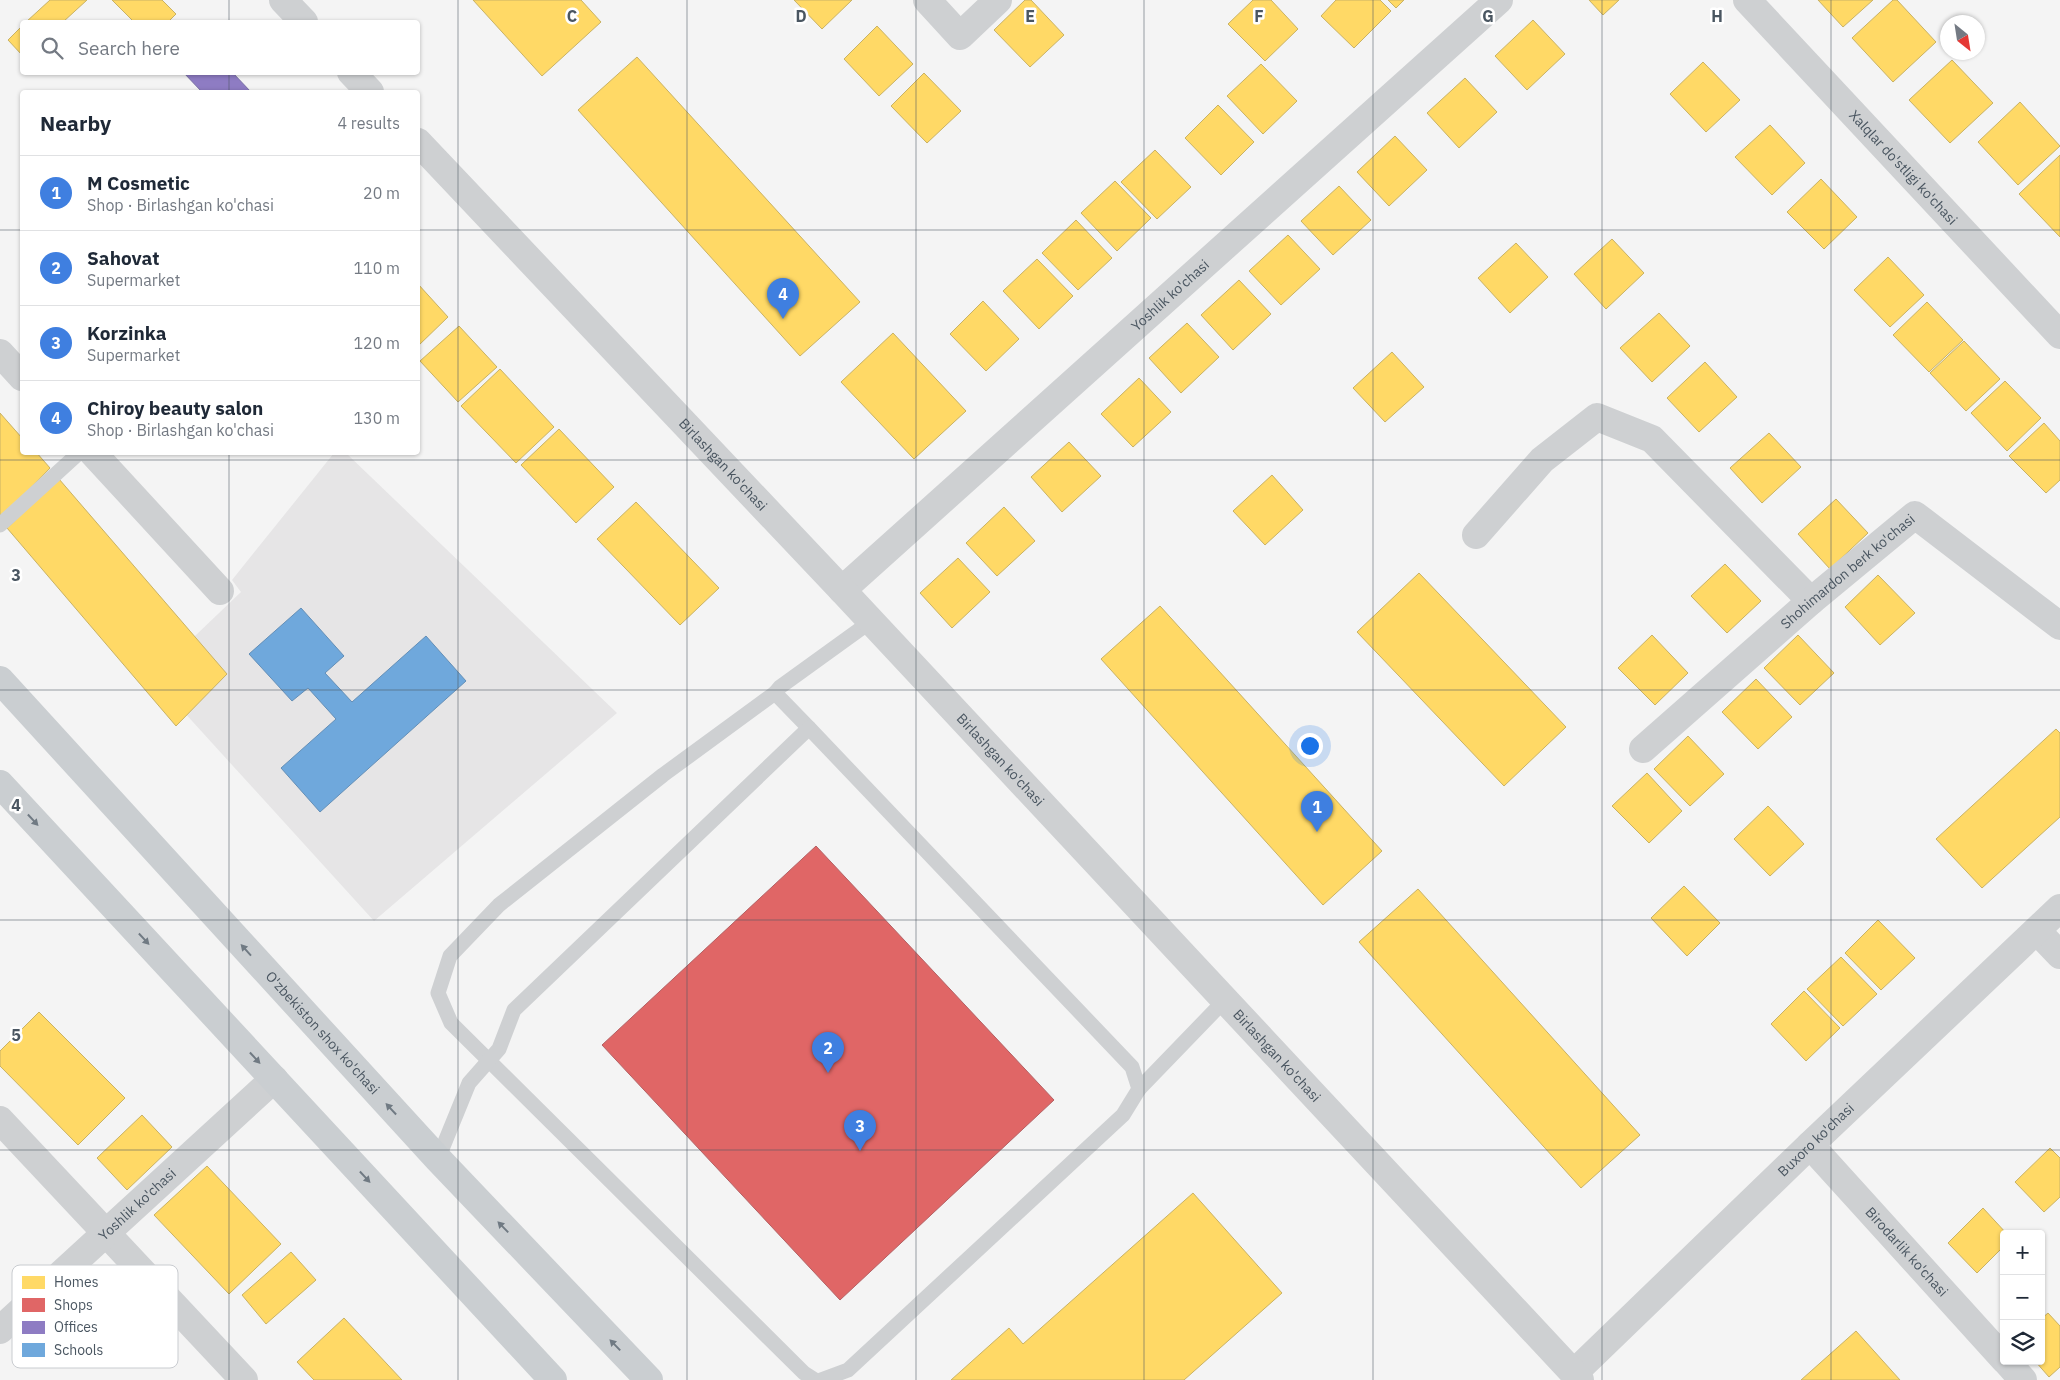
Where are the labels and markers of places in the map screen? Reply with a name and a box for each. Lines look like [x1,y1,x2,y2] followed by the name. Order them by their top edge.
[767,278,799,319] pin: 4
[1301,791,1333,832] pin: 1
[812,1032,844,1073] pin: 2
[844,1110,876,1151] pin: 3

